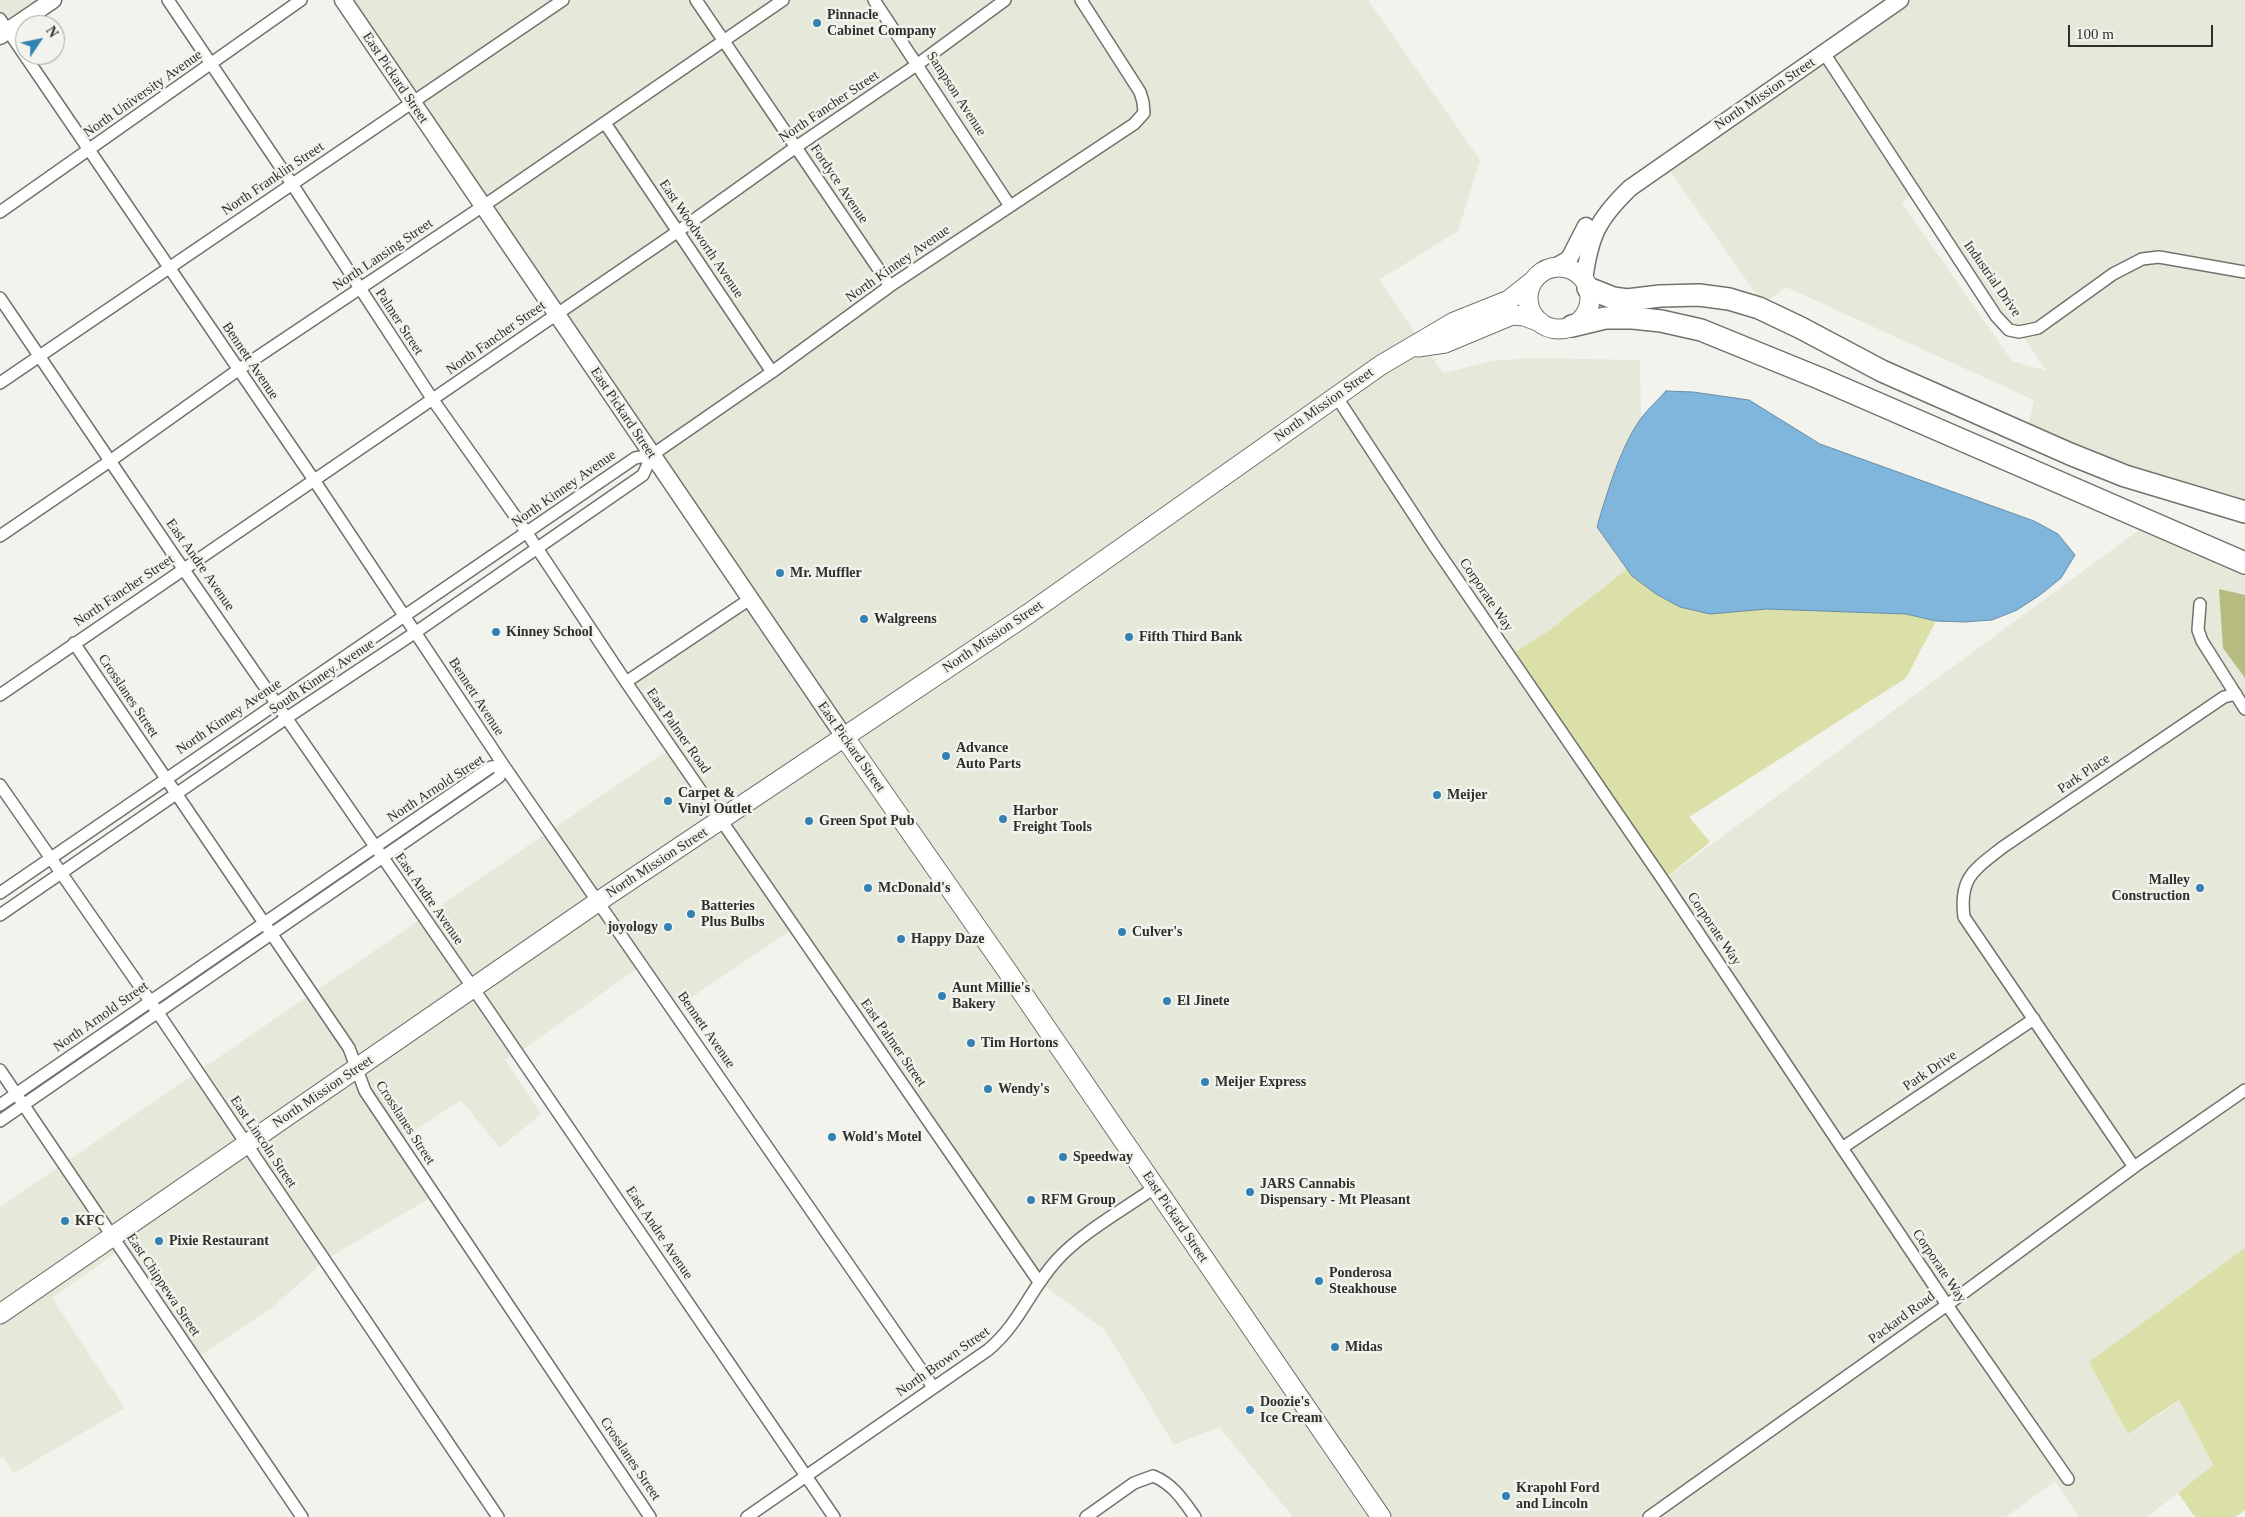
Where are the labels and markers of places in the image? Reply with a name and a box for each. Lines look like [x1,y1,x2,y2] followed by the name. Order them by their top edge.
[827,7,936,40] place label: Pinnacle Cabinet Company
[811,17,823,29] marker: Pinnacle Cabinet Company
[790,565,862,581] place label: Mr. Muffler
[774,567,786,579] marker: Mr. Muffler
[874,611,937,627] place label: Walgreens
[858,613,870,625] marker: Walgreens
[506,624,593,640] place label: Kinney School
[490,626,502,638] marker: Kinney School
[1139,629,1242,645] place label: Fifth Third Bank
[1123,631,1135,643] marker: Fifth Third Bank
[956,740,1021,772] place label: Advance Auto Parts
[940,750,952,762] marker: Advance Auto Parts
[678,785,752,818] place label: Carpet & Vinyl Outlet
[1447,787,1487,803] place label: Meijer
[1431,789,1443,801] marker: Meijer
[662,795,674,807] marker: Carpet & Vinyl Outlet
[1013,803,1092,836] place label: Harbor Freight Tools
[819,813,914,829] place label: Green Spot Pub
[997,813,1009,825] marker: Harbor Freight Tools
[803,815,815,827] marker: Green Spot Pub
[2111,872,2190,904] place label: Malley Construction
[878,880,950,896] place label: McDonald's
[862,882,874,894] marker: McDonald's
[2194,882,2206,894] marker: Malley Construction
[701,898,764,930] place label: Batteries Plus Bulbs
[685,908,697,920] marker: Batteries Plus Bulbs
[607,919,658,935] place label: joyology
[662,921,674,933] marker: joyology
[1132,924,1183,940] place label: Culver's
[1116,926,1128,938] marker: Culver's
[911,931,984,947] place label: Happy Daze
[895,933,907,945] marker: Happy Daze
[952,980,1030,1012] place label: Aunt Millie's Bakery
[936,990,948,1002] marker: Aunt Millie's Bakery
[1177,993,1229,1009] place label: El Jinete
[1161,995,1173,1007] marker: El Jinete
[981,1035,1058,1051] place label: Tim Hortons
[965,1037,977,1049] marker: Tim Hortons
[1215,1074,1306,1090] place label: Meijer Express
[1199,1076,1211,1088] marker: Meijer Express
[998,1081,1049,1097] place label: Wendy's
[982,1083,994,1095] marker: Wendy's
[842,1129,922,1145] place label: Wold's Motel
[826,1131,838,1143] marker: Wold's Motel
[1073,1149,1133,1165] place label: Speedway
[1057,1151,1069,1163] marker: Speedway
[1260,1176,1410,1208] place label: JARS Cannabis Dispensary - Mt Pleasant
[1244,1186,1256,1198] marker: JARS Cannabis Dispensary - Mt Pleasant
[1041,1192,1116,1208] place label: RFM Group
[1025,1194,1037,1206] marker: RFM Group
[75,1213,105,1229] place label: KFC
[59,1215,71,1227] marker: KFC
[169,1233,269,1249] place label: Pixie Restaurant
[153,1235,165,1247] marker: Pixie Restaurant
[1329,1265,1397,1298] place label: Ponderosa Steakhouse
[1313,1275,1325,1287] marker: Ponderosa Steakhouse
[1345,1339,1382,1355] place label: Midas
[1329,1341,1341,1353] marker: Midas
[1260,1394,1322,1426] place label: Doozie's Ice Cream
[1244,1404,1256,1416] marker: Doozie's Ice Cream
[1516,1480,1600,1512] place label: Krapohl Ford and Lincoln
[1500,1490,1512,1502] marker: Krapohl Ford and Lincoln

